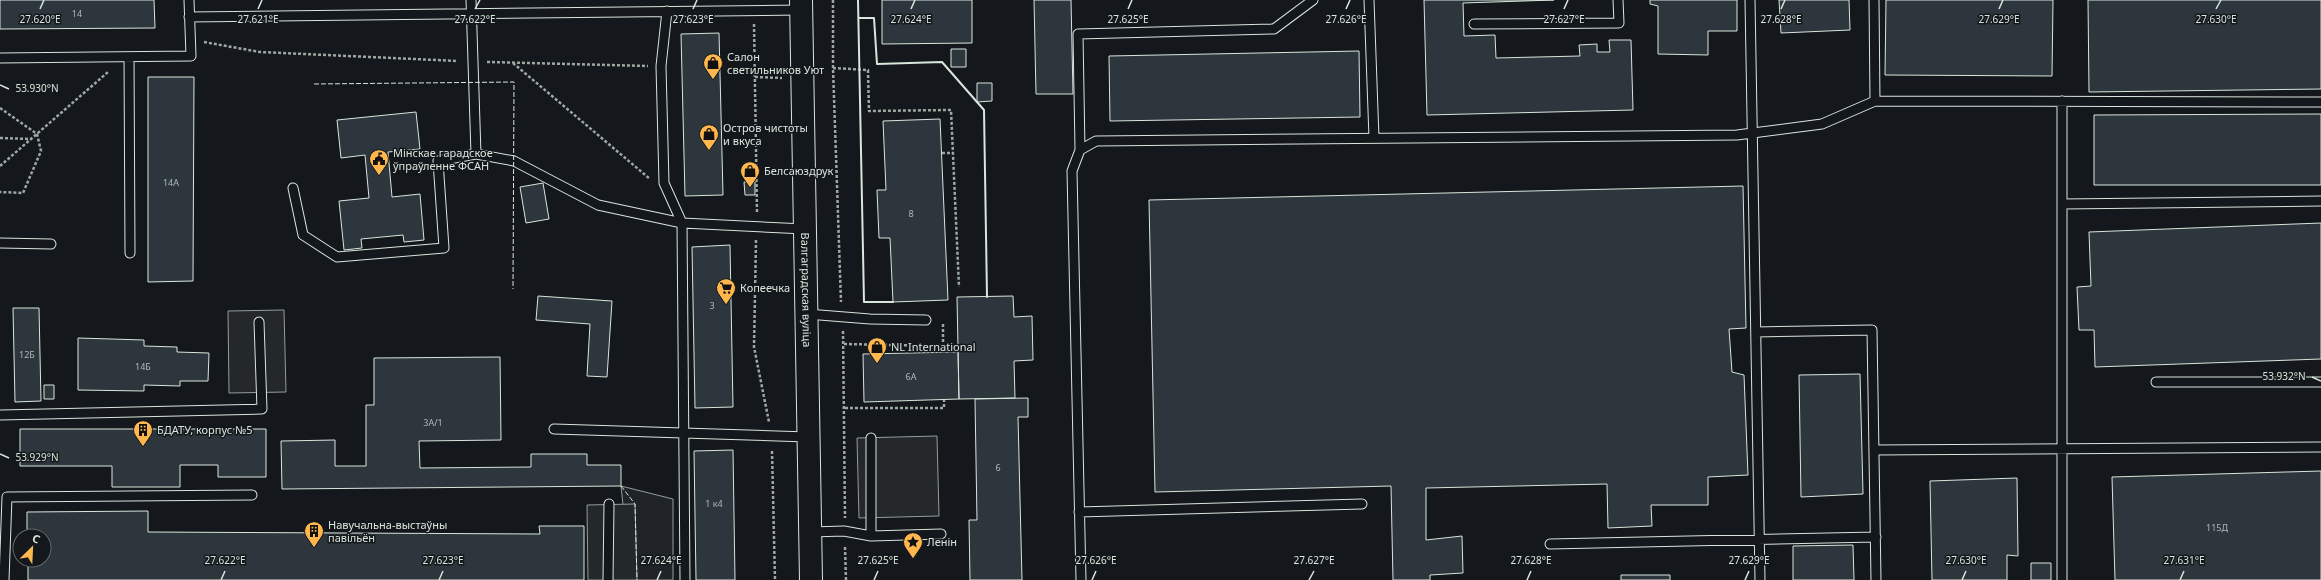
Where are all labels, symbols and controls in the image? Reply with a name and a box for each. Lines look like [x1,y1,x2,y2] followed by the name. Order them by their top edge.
[72,7,82,20] house number: 14
[19,12,61,26] text: 27.620°E
[237,12,279,26] text: 27.621°E
[454,12,496,26] text: 27.622°E
[672,12,714,26] text: 27.623°E
[890,12,932,26] text: 27.624°E
[1107,12,1149,26] text: 27.625°E
[1325,12,1367,26] text: 27.626°E
[1543,12,1585,26] text: 27.627°E
[1760,12,1802,26] text: 27.628°E
[1978,12,2020,26] text: 27.629°E
[2195,12,2237,26] text: 27.630°E
[727,49,824,77] place label: Салон светильников Уют
[702,52,724,80] shop icon: Салон светильников Уют
[15,81,59,95] text: 53.930°N
[723,120,808,148] place label: Остров чистоты и вкуса
[698,123,720,151] shop icon: Остров чистоты и вкуса
[393,145,493,173] place label: Мінскае гарадское ўпраўленне ФСАН
[368,148,390,176] public building icon: Мінскае гарадское ўпраўленне ФСАН
[739,160,761,188] shop icon: Белсаюздрук
[764,163,834,178] place label: Белсаюздрук
[163,176,179,189] house number: 14А
[908,207,914,220] house number: 8
[798,232,815,347] street label: Валгаградская вуліца
[715,277,737,305] supermarket icon: Копеечка
[740,280,790,295] place label: Копеечка
[709,299,715,312] house number: 3
[866,336,888,364] shop icon: NL International
[891,339,975,354] place label: NL International
[19,348,35,361] house number: 12Б
[135,360,151,373] house number: 14Б
[2262,369,2306,383] text: 53.932°N
[906,370,917,383] house number: 6А
[423,416,443,429] house number: 3А/1
[132,419,154,447] building icon: БДАТУ, корпус №5
[157,422,253,437] place label: БДАТУ, корпус №5
[15,450,59,464] text: 53.929°N
[995,461,1001,474] house number: 6
[705,497,723,510] house number: 1 к4
[328,517,447,545] place label: Навучальна-выстаўны павільён
[303,520,325,548] building icon: Навучальна-выстаўны павільён
[2206,521,2228,534] house number: 115Д
[12,528,52,568] north arrow
[30,530,43,547] text: С
[902,531,924,559] place icon: Ленін
[927,534,957,549] place label: Ленін
[204,553,246,567] text: 27.622°E
[422,553,464,567] text: 27.623°E
[640,553,682,567] text: 27.624°E
[857,553,899,567] text: 27.625°E
[1075,553,1117,567] text: 27.626°E
[1293,553,1335,567] text: 27.627°E
[1510,553,1552,567] text: 27.628°E
[1728,553,1770,567] text: 27.629°E
[1945,553,1987,567] text: 27.630°E
[2163,553,2205,567] text: 27.631°E

